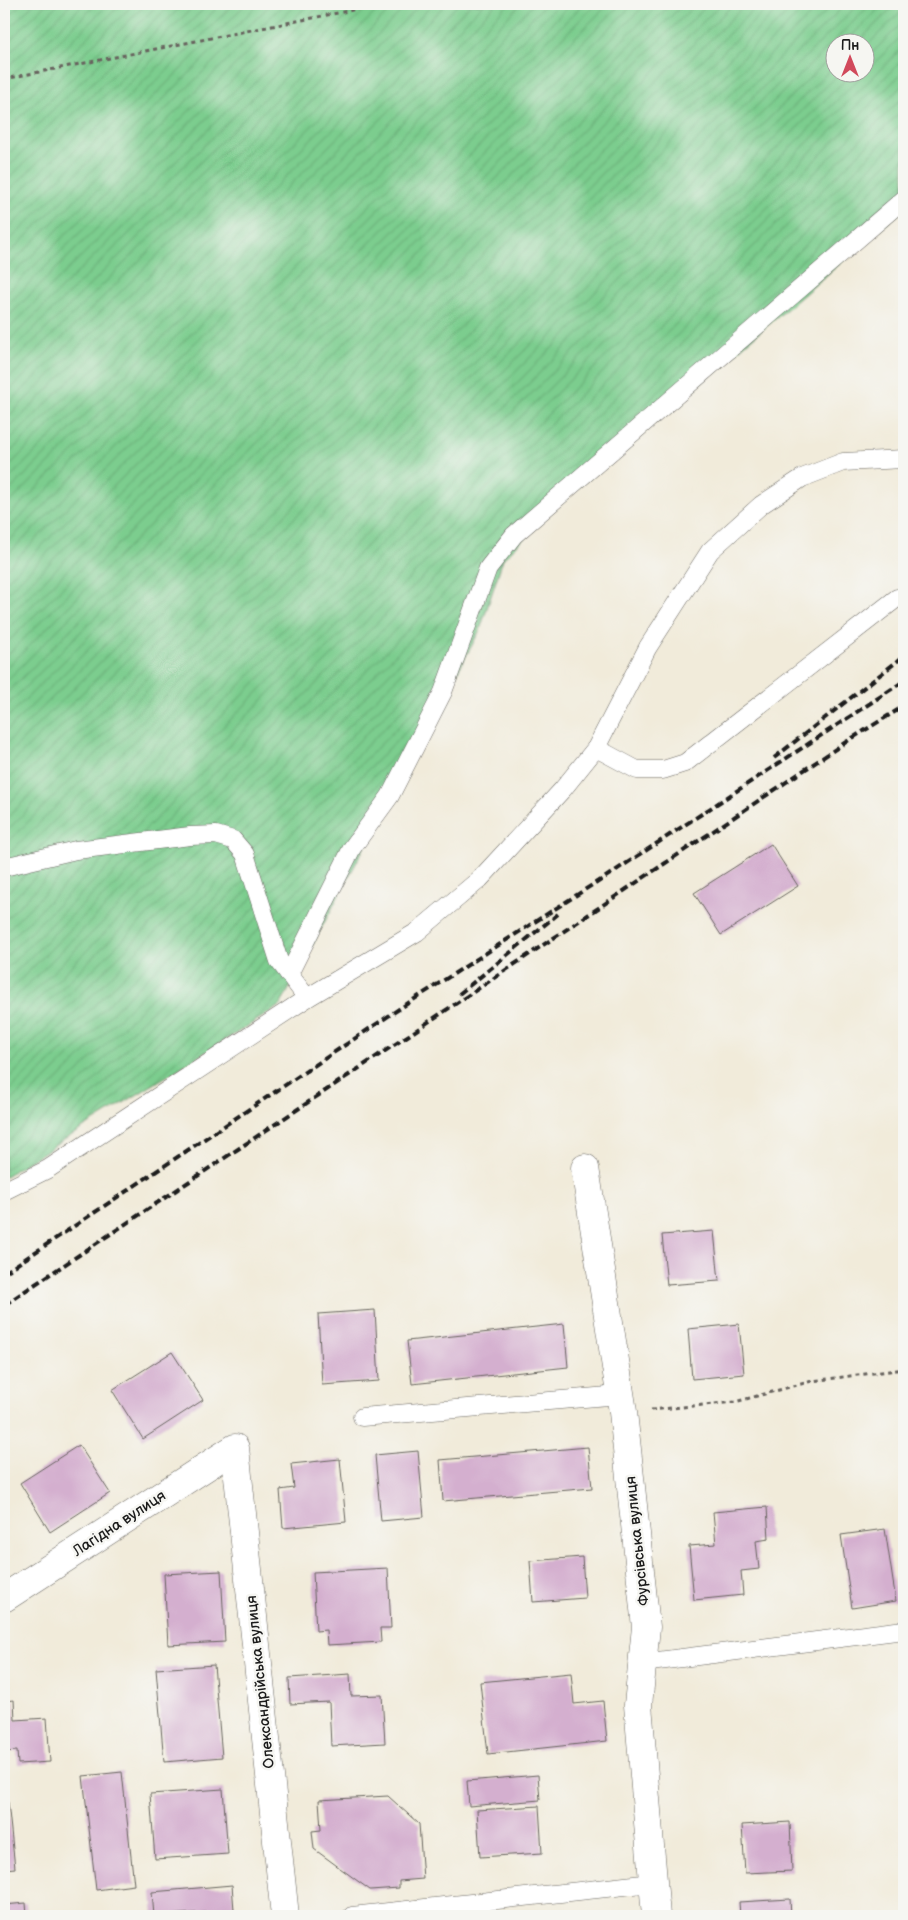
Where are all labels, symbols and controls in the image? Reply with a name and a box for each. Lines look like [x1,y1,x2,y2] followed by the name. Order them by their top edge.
[826,32,876,82] north arrow
[841,37,859,54] text: Пн
[621,1475,654,1607] street label: Фурсівська вулиця
[68,1486,169,1561] street label: Лагідна вулиця
[242,1594,279,1770] street label: Олександрійська вулиця

